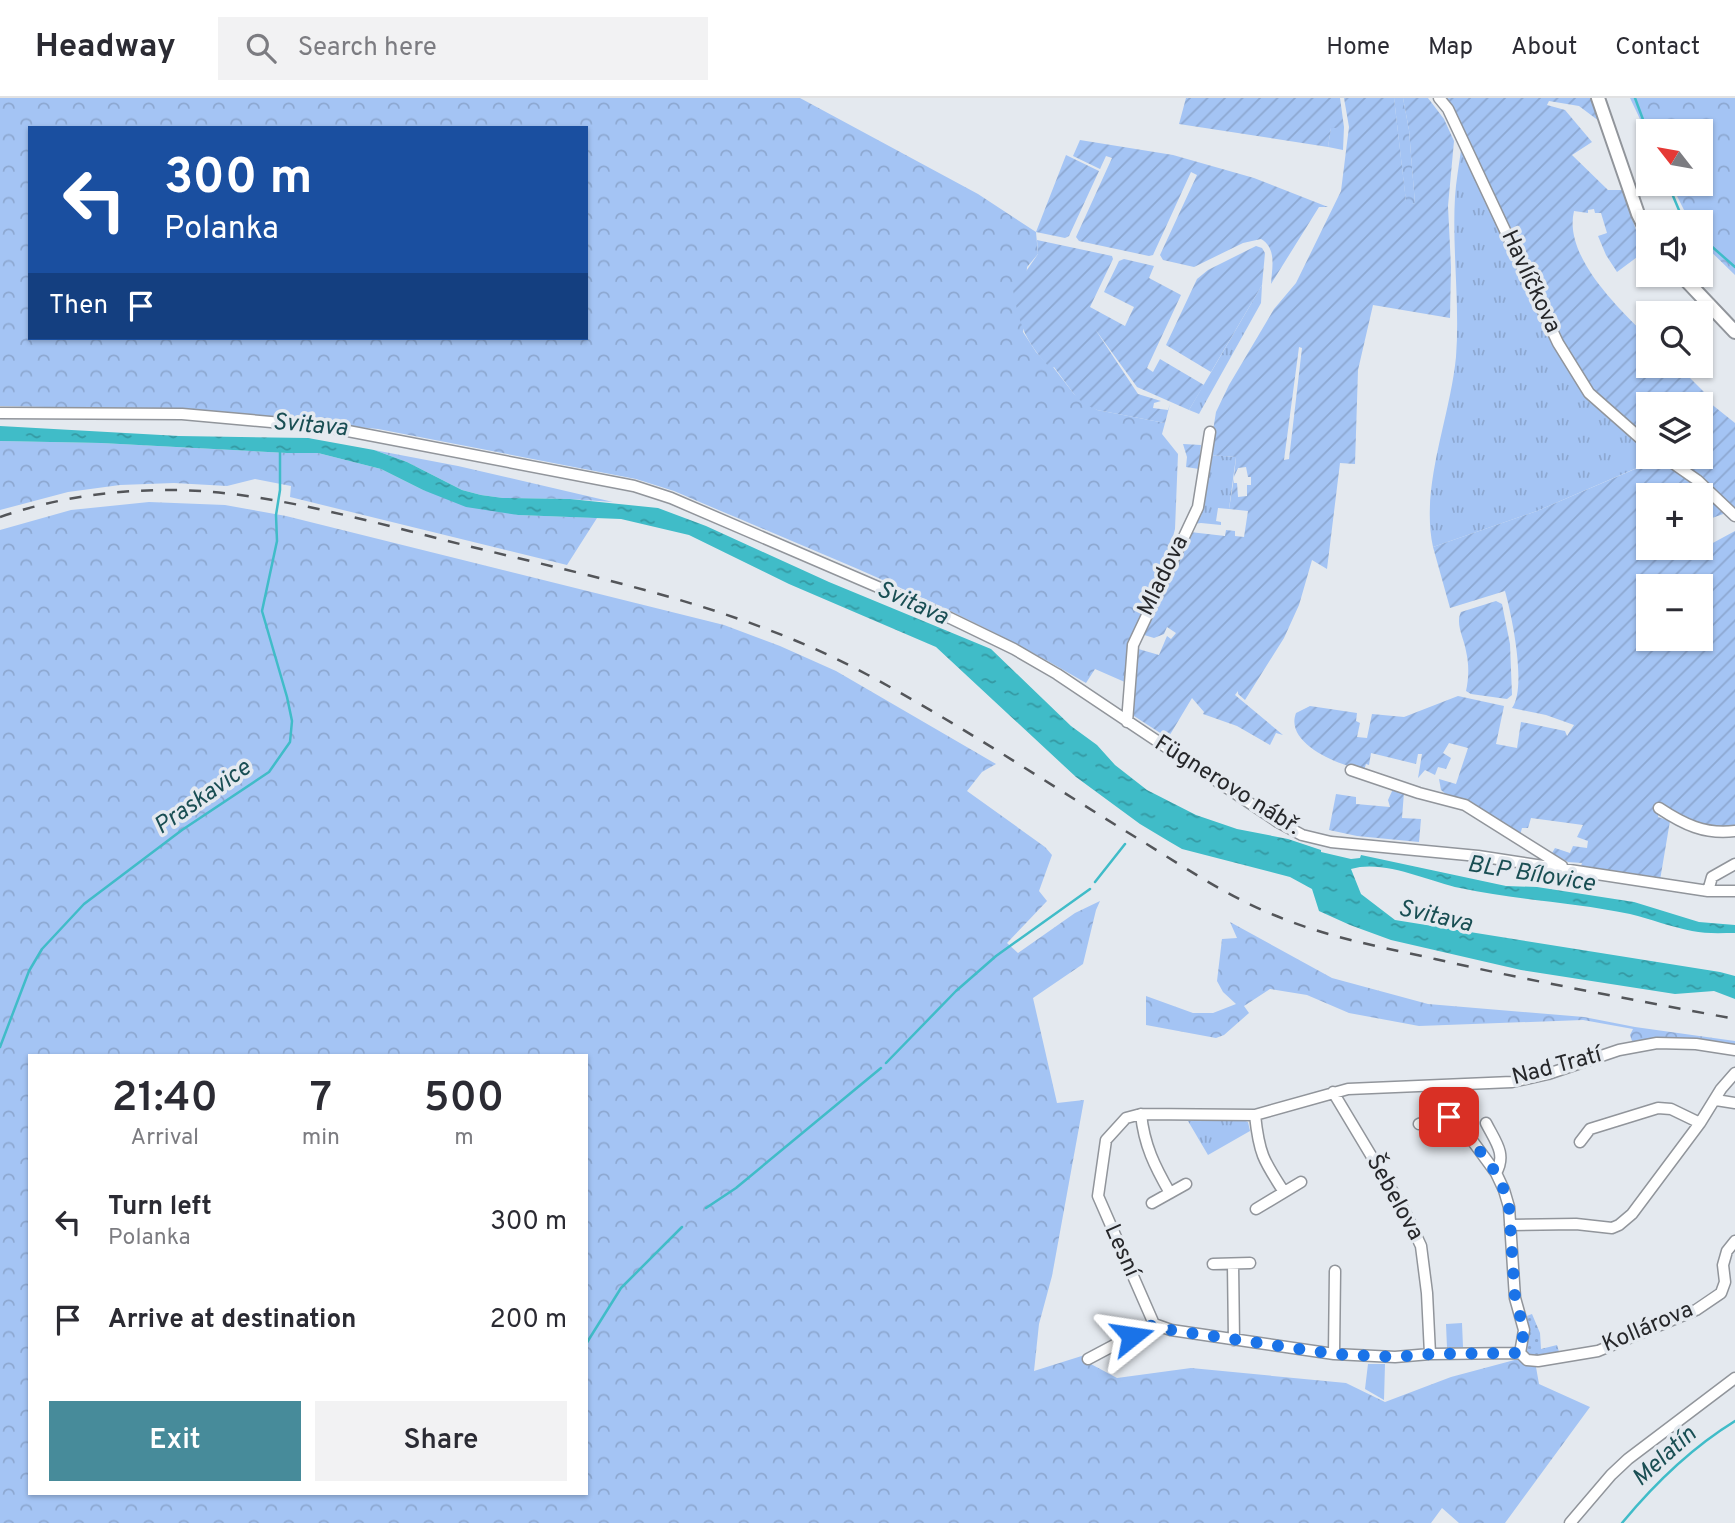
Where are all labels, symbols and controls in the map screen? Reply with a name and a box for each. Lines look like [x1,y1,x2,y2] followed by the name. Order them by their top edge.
[218,17,708,80] search box
[35,27,176,69] text: Headway
[242,29,280,67] icon: search
[298,32,437,65] text: Search here
[1326,33,1390,63] text: Home
[1428,33,1473,63] text: Map
[1511,33,1577,63] text: About
[1615,33,1700,63] text: Contact
[1636,119,1713,196] north arrow
[1636,119,1713,651] map controls
[164,149,312,211] text: 300 m
[49,154,140,245] icon: left
[164,210,279,250] text: Polanka
[1636,210,1713,287] button: sound
[1494,226,1566,338] street label: Havlíčkova
[122,287,160,325] icon: arrive
[49,290,108,323] text: Then
[1636,301,1713,378] button: search
[1636,392,1713,469] button: layers
[271,408,349,444] water label: Svitava
[1636,483,1713,560] button: +
[1132,531,1196,621] street label: Mladova
[1636,574,1713,651] button: −
[872,575,953,633] water label: Svitava
[1148,729,1306,843] street label: Fügnerovo nábř.
[149,753,258,842] water label: Praskavice
[1465,850,1597,900] water label: BLP Bílovice
[1395,894,1476,940] water label: Svitava
[1509,1041,1607,1093] street label: Nad Tratí
[112,1073,218,1126] text: 21:40
[310,1073,332,1126] text: 7
[424,1073,504,1126] text: 500
[1419,1087,1479,1147] pin
[1430,1098,1468,1136] icon: arrive
[131,1124,199,1153] text: Arrival
[302,1124,340,1153] text: min
[454,1124,474,1153] text: m
[1359,1149,1431,1246] street label: Šebelova
[108,1191,212,1224] text: Turn left
[49,1203,87,1241] icon: left
[490,1206,567,1239] text: 300 m
[1097,1220,1146,1284] street label: Lesní
[108,1224,191,1253] text: Polanka
[1598,1296,1698,1360] street label: Kollárova
[1095,1299,1169,1373] position arrow
[49,1301,87,1339] icon: arrive
[108,1304,356,1337] text: Arrive at destination
[490,1304,567,1337] text: 200 m
[49,1401,301,1481] button: Exit
[315,1401,567,1481] button: Share
[1627,1420,1703,1494] water label: Melatín

